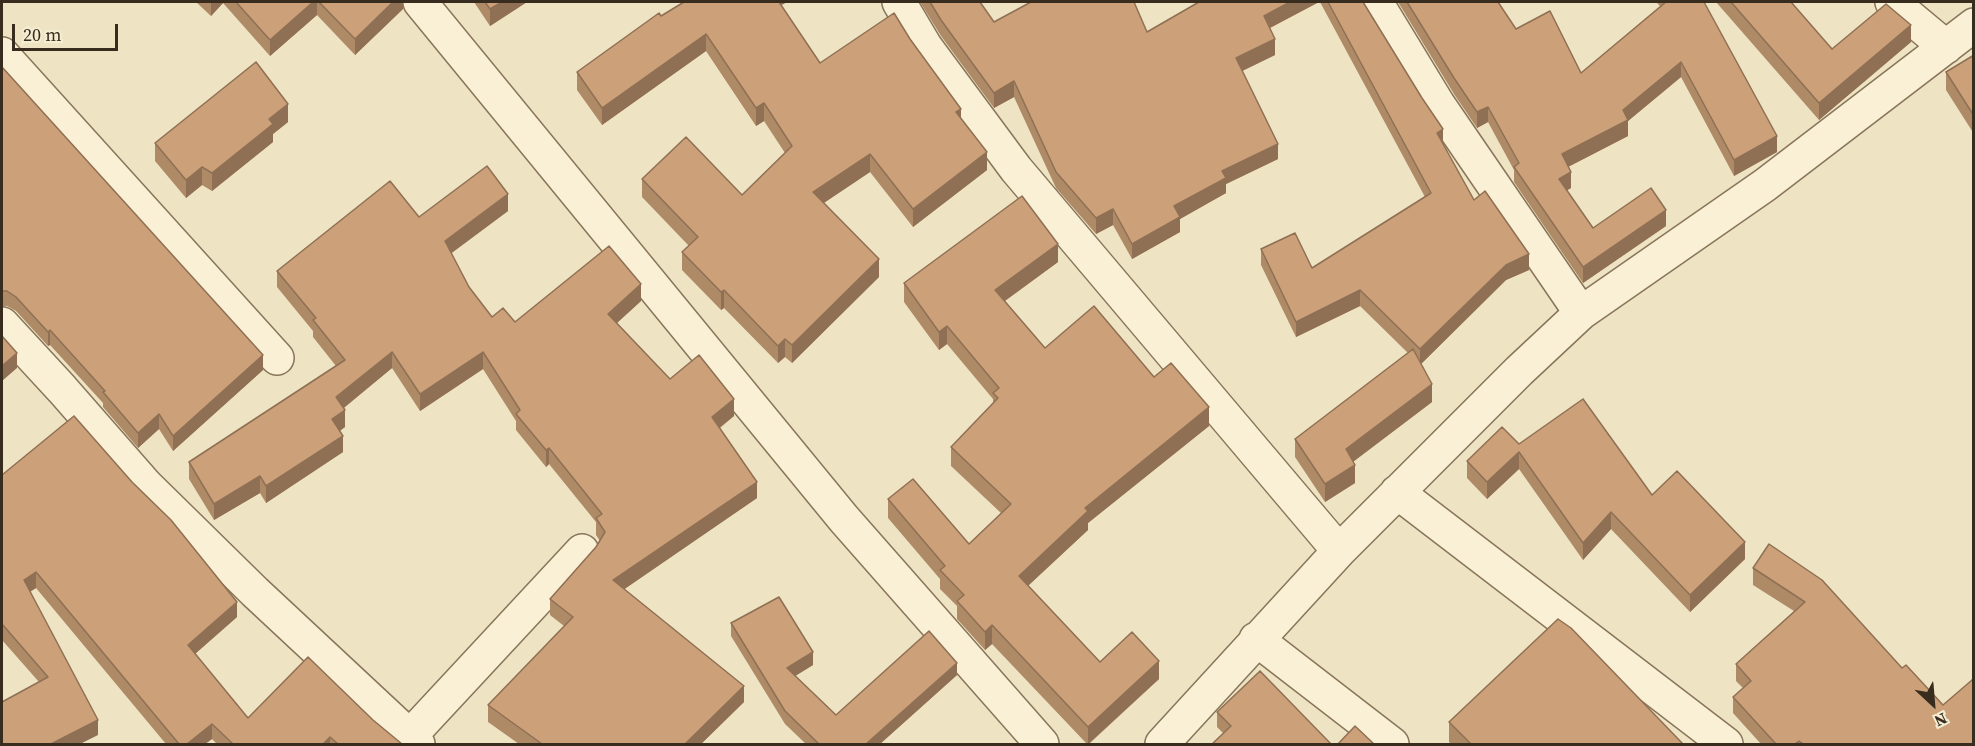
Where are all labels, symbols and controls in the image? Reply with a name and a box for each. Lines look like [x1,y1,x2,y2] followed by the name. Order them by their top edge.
[15,12,122,50] scale bar
[23,22,61,47] text: 20 m
[1903,674,1963,734] north arrow
[1931,708,1951,733] text: N

